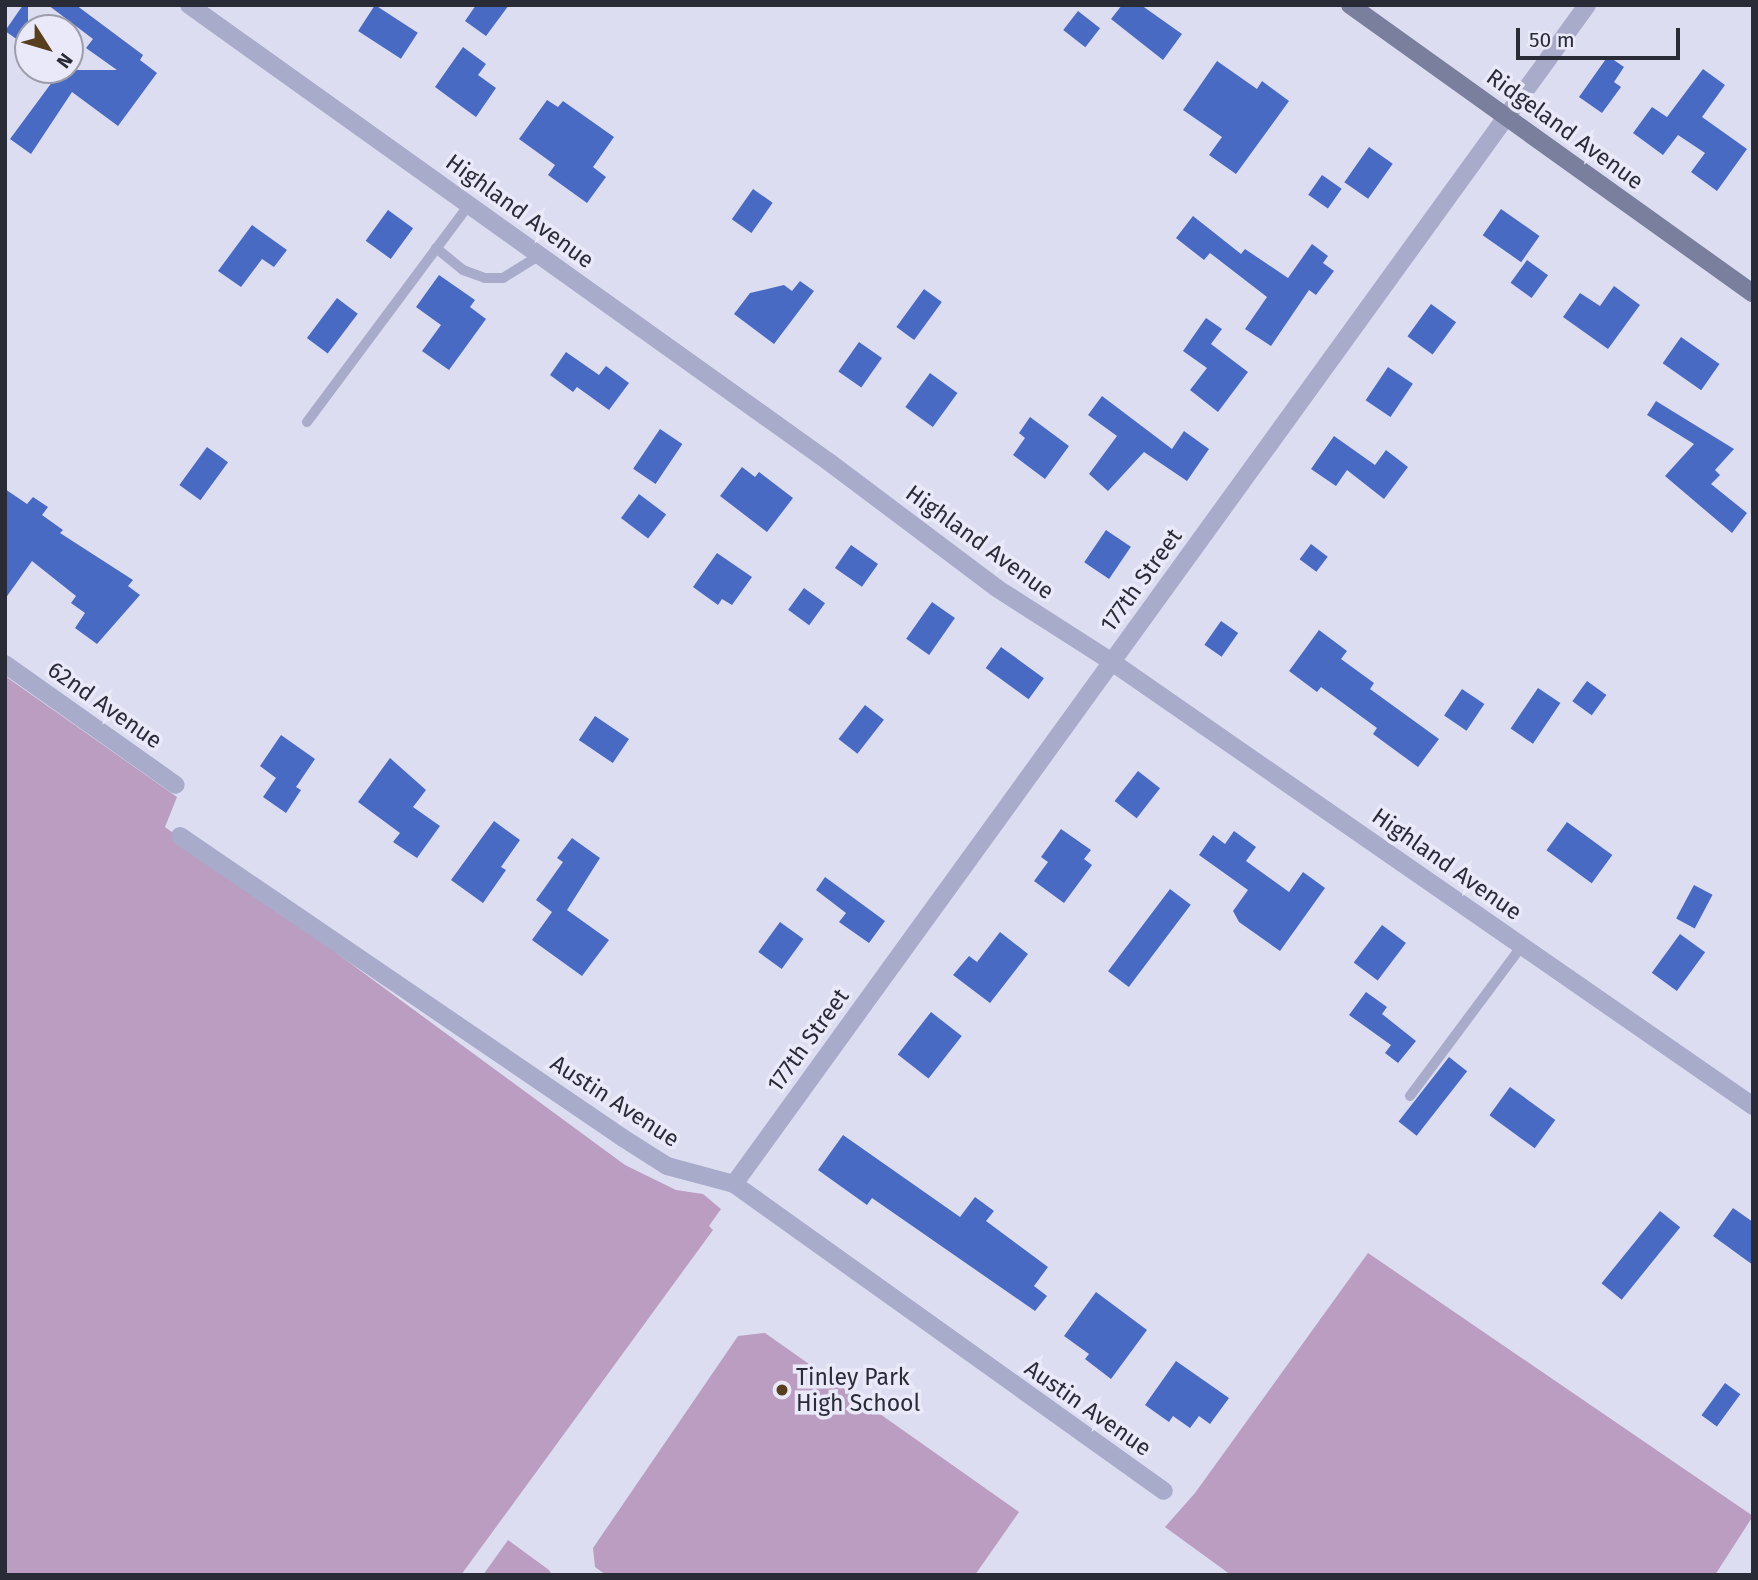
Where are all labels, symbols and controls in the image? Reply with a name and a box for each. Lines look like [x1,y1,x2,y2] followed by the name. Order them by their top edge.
[14,14,84,84] north arrow
[1520,14,1684,58] scale bar
[1529,27,1575,53] text: 50 m
[52,49,78,73] text: N
[1481,63,1649,195] street label: Ridgeland Avenue
[441,148,599,274] street label: Highland Avenue
[901,479,1059,605] street label: Highland Avenue
[1094,523,1188,637] street label: 177th Street
[43,656,167,754] street label: 62nd Avenue
[1367,802,1527,926] street label: Highland Avenue
[761,983,855,1097] street label: 177th Street
[545,1049,685,1153] street label: Austin Avenue
[1019,1354,1157,1462] street label: Austin Avenue
[796,1363,920,1417] place label: Tinley Park High School
[774,1382,790,1398] marker: Tinley Park High School

